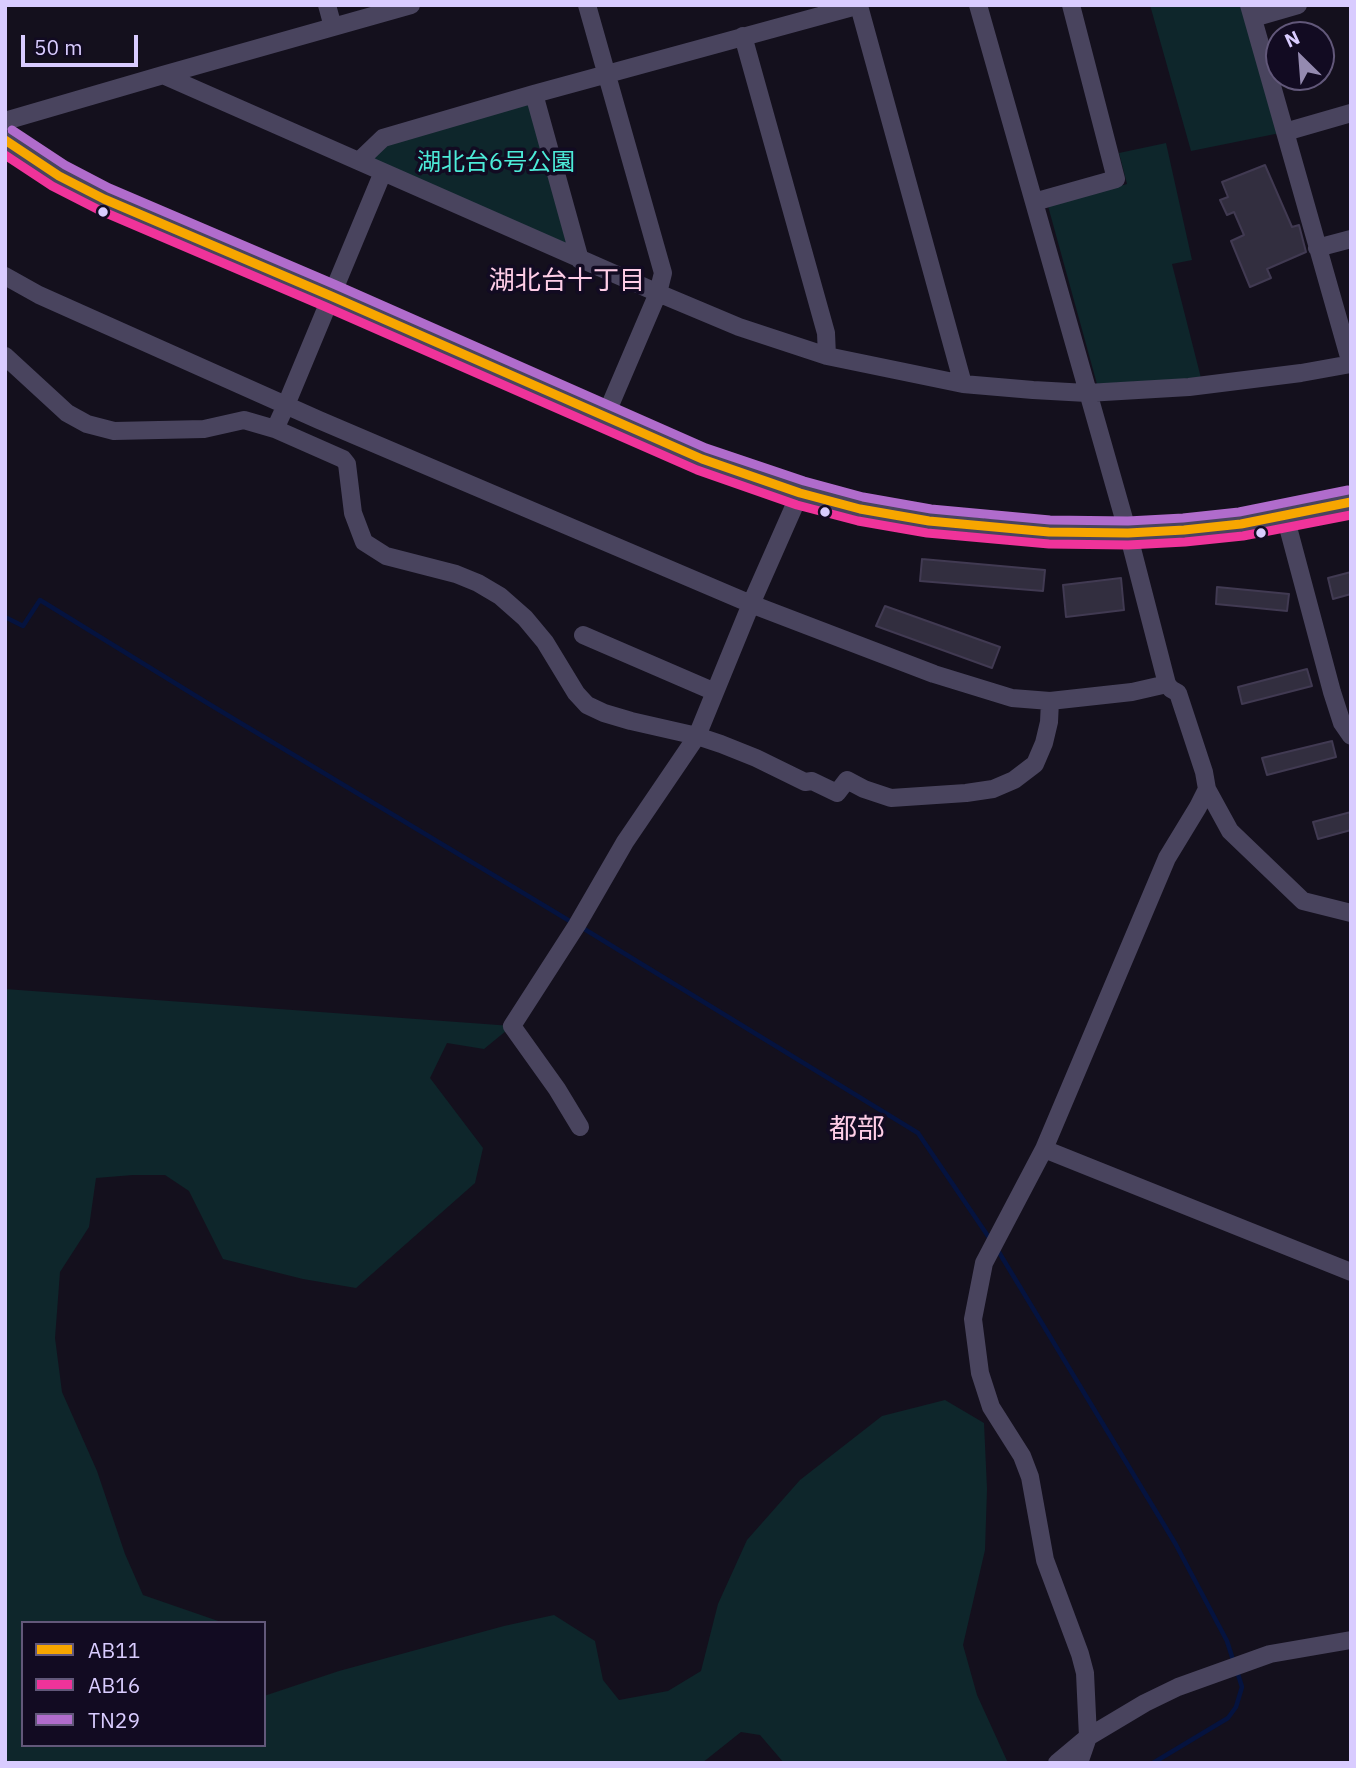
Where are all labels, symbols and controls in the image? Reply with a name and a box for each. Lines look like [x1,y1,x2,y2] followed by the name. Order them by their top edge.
[24,21,142,65] scale bar
[1265,21,1335,91] north arrow
[1281,25,1303,53] text: N
[34,33,83,61] text: 50 m
[417,149,575,177] park label: 湖北台6号公園
[96,205,110,219] unlabelled marker
[489,265,645,297] district label: 湖北台十丁目
[818,505,832,519] unlabelled marker
[1254,526,1268,540] unlabelled marker
[829,1113,885,1147] district label: 都部
[21,1621,266,1747] legend
[88,1636,140,1664] text: AB11
[88,1671,140,1699] text: AB16
[88,1706,140,1734] text: TN29

